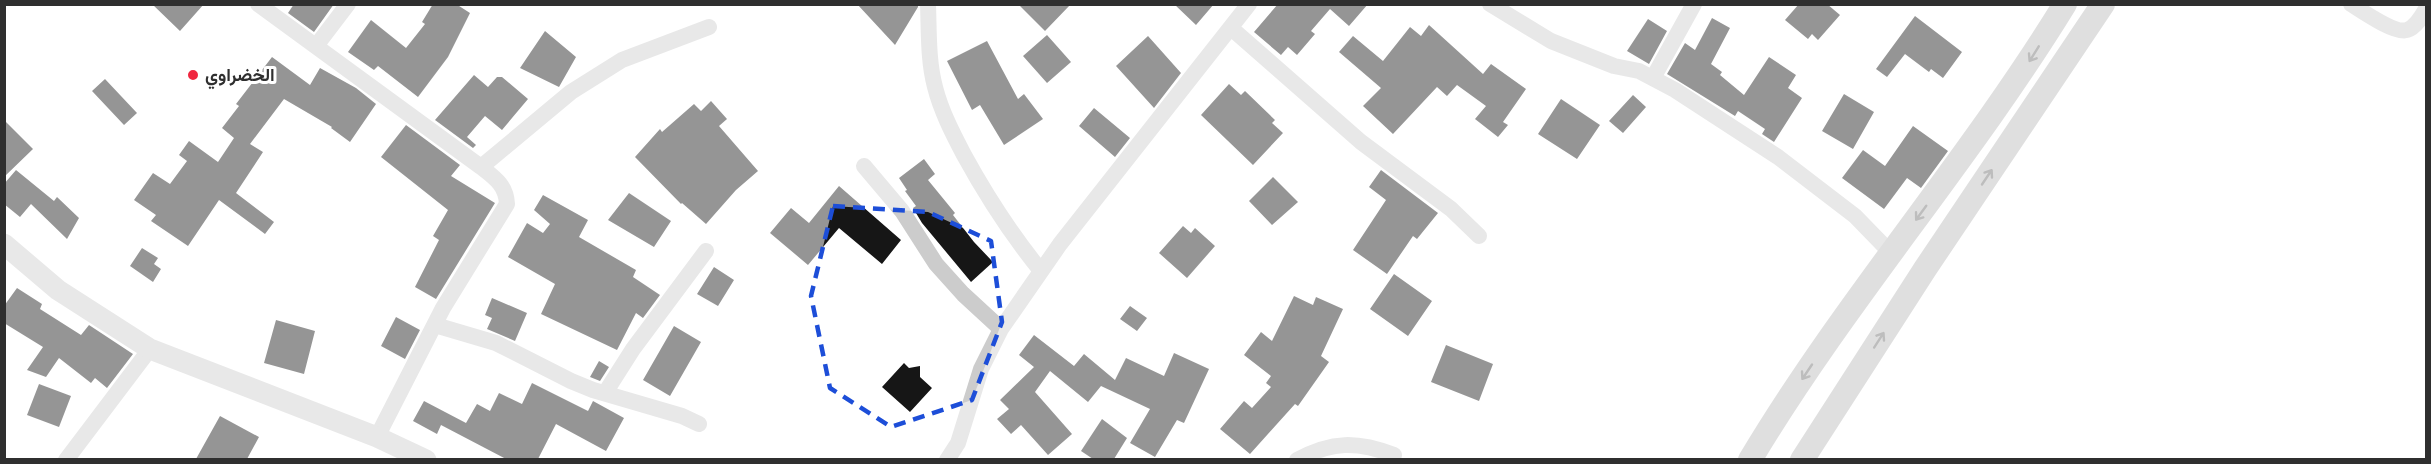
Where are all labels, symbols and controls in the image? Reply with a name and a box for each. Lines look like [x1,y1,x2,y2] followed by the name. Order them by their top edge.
[2028,45,2040,62] one-way arrow
[205,65,275,90] place label: الخضراوي
[186,68,200,82] marker: الخضراوي
[1981,170,1993,186] one-way arrow
[1914,204,1927,220] one-way arrow
[1874,332,1886,349] one-way arrow
[1801,363,1814,380] one-way arrow

